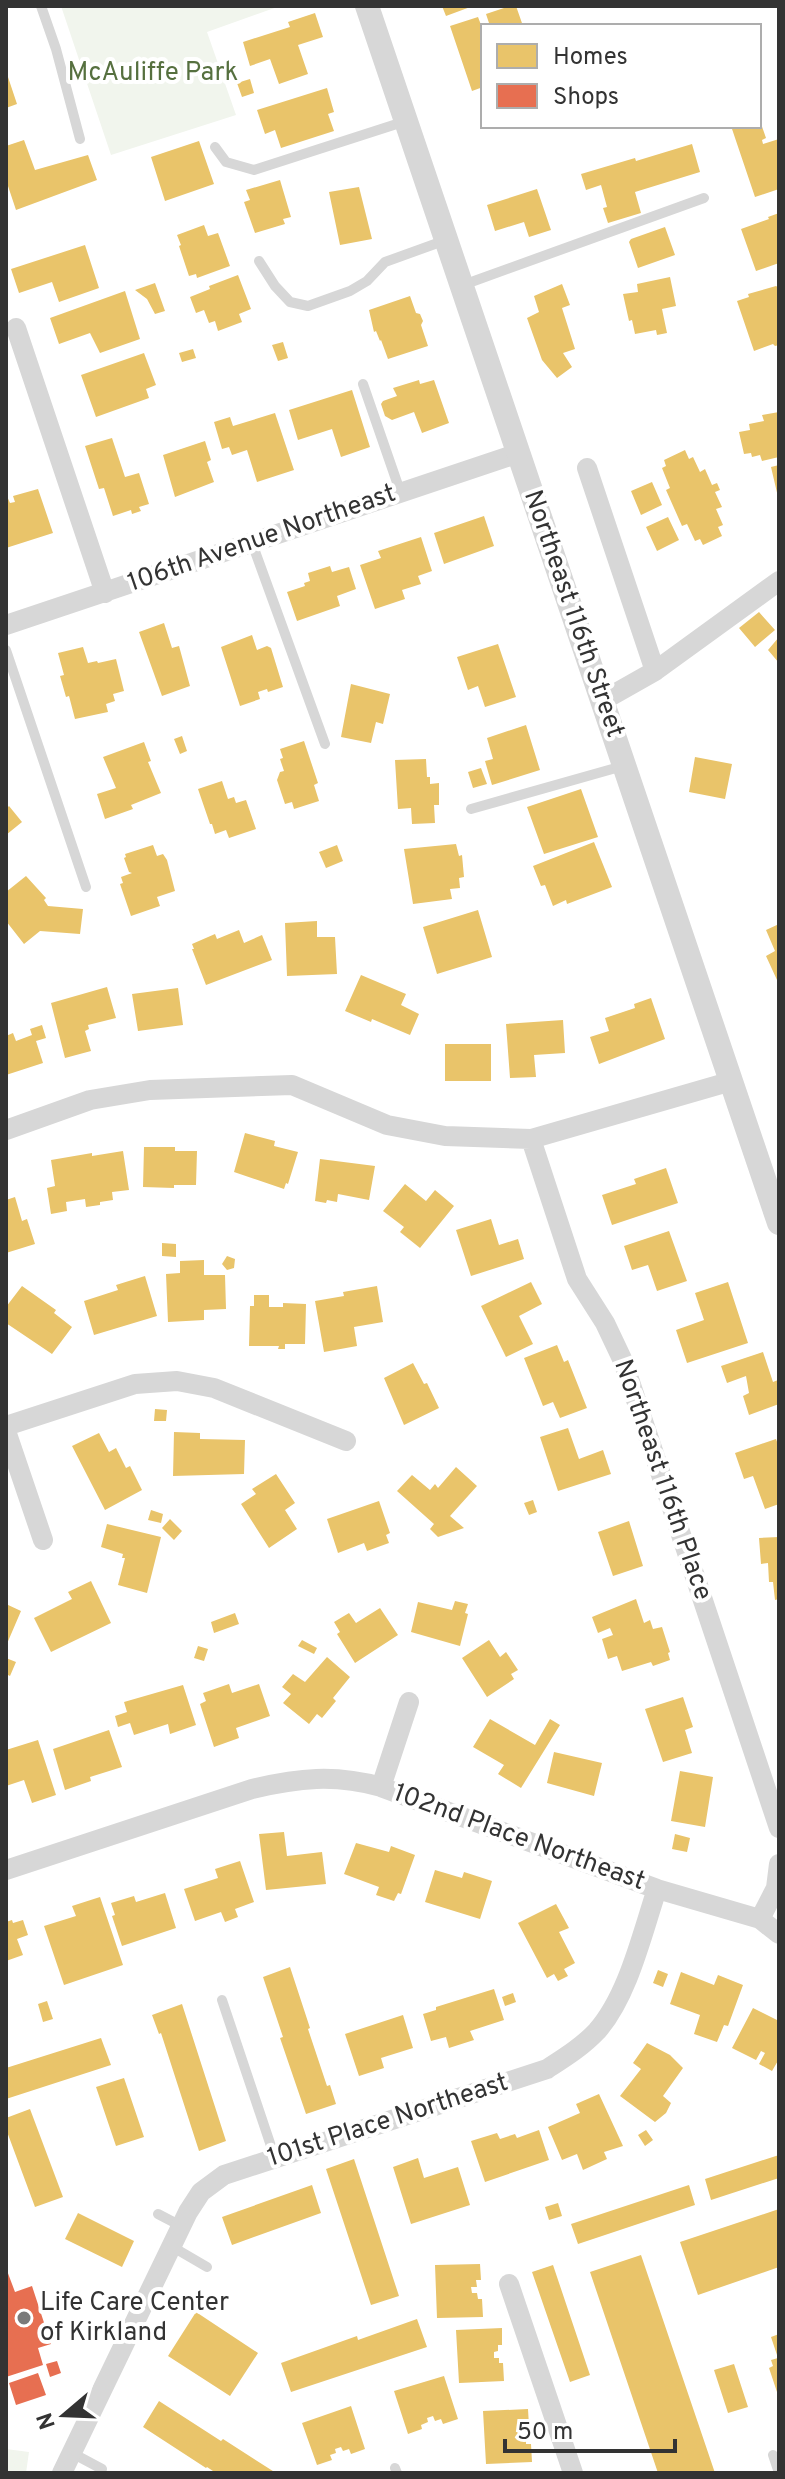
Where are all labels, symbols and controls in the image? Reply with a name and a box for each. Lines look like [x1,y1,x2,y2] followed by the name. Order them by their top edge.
[481,24,761,128] legend
[553,43,628,73] text: Homes
[68,57,238,90] park label: McAuliffe Park
[553,83,619,113] text: Shops
[124,478,400,600] street label: 106th Avenue Northeast
[515,486,631,742] street label: Northeast 116th Street
[605,1355,719,1605] street label: Northeast 116th Place
[389,1777,649,1899] street label: 102nd Place Northeast
[264,2067,512,2175] street label: 101st Place Northeast
[40,2287,229,2350] place label: Life Care Center of Kirkland
[15,2309,33,2327] marker: Life Care Center of Kirkland
[24,2375,104,2455] north arrow
[505,2403,675,2453] scale bar
[32,2409,63,2433] text: N
[517,2418,573,2448] text: 50 m

